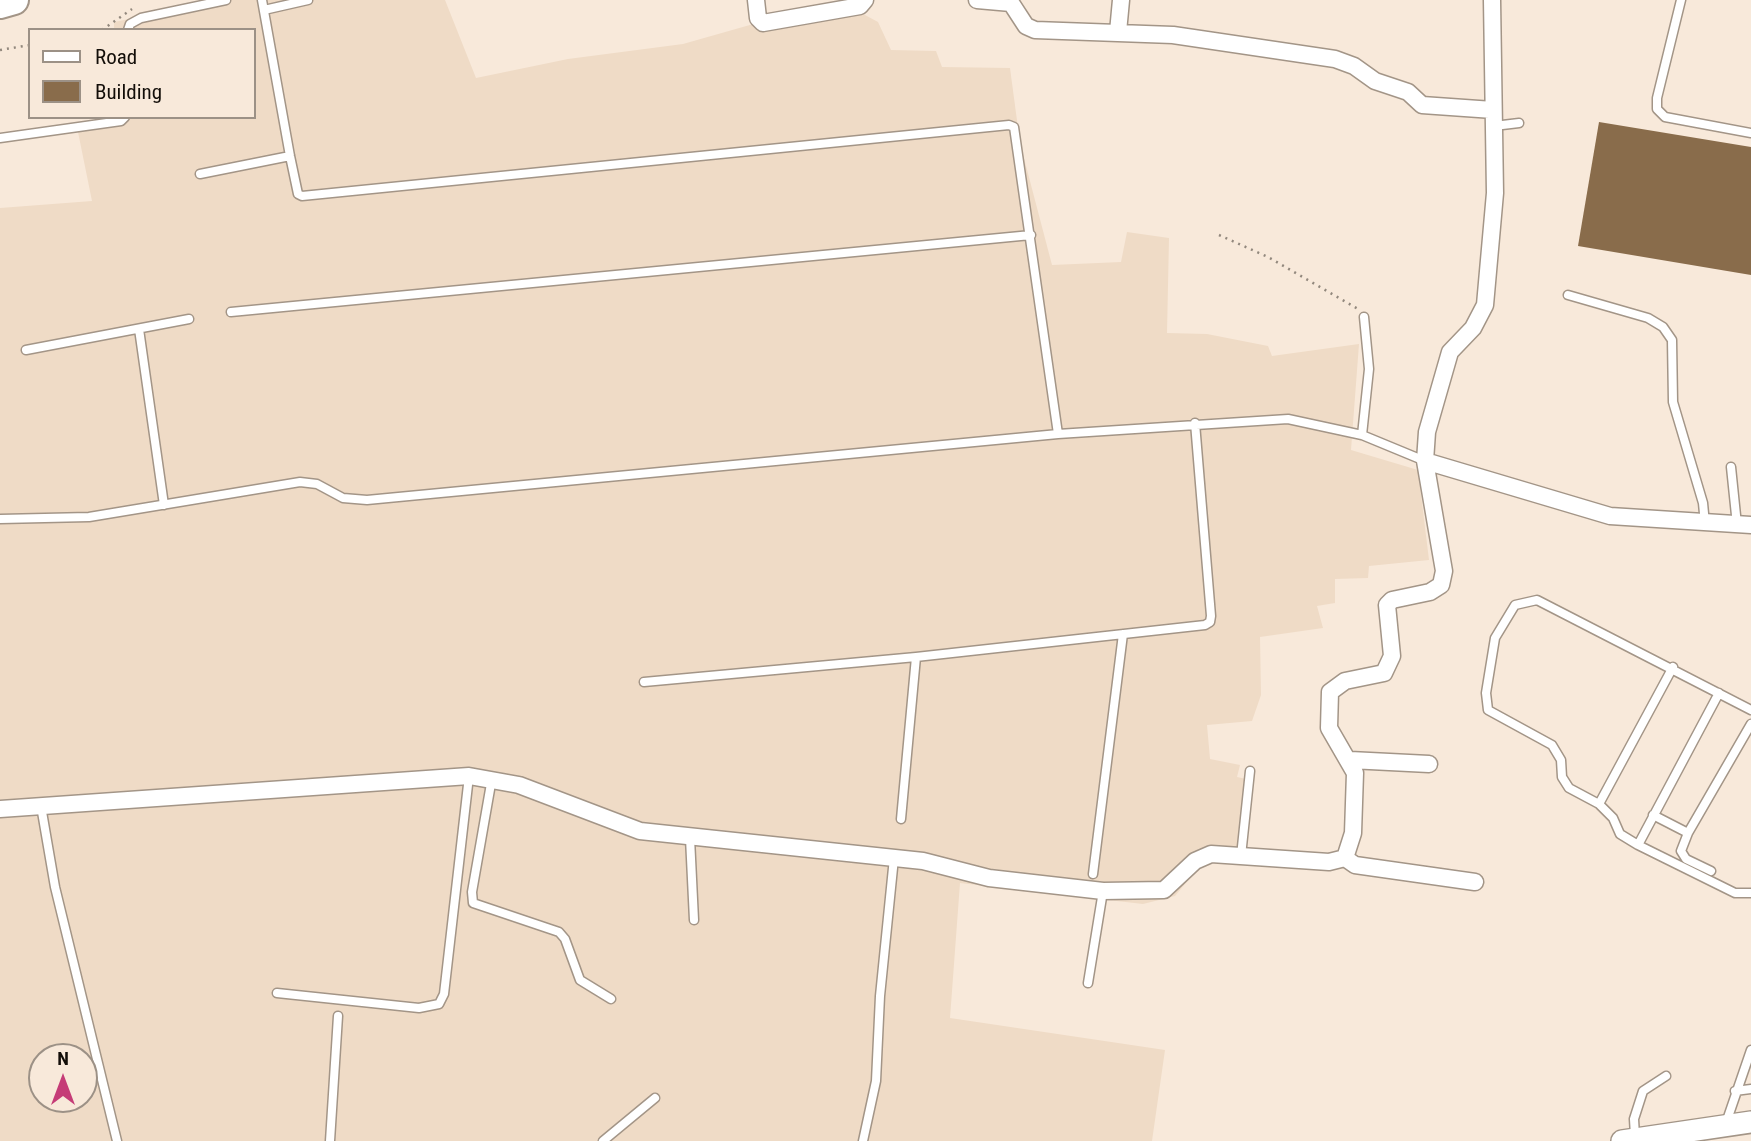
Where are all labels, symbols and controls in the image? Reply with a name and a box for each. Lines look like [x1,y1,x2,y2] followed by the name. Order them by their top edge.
[28,28,256,119] legend
[95,45,137,69] text: Road
[95,80,162,104] text: Building
[28,1043,98,1113] north arrow
[57,1047,69,1070] text: N

